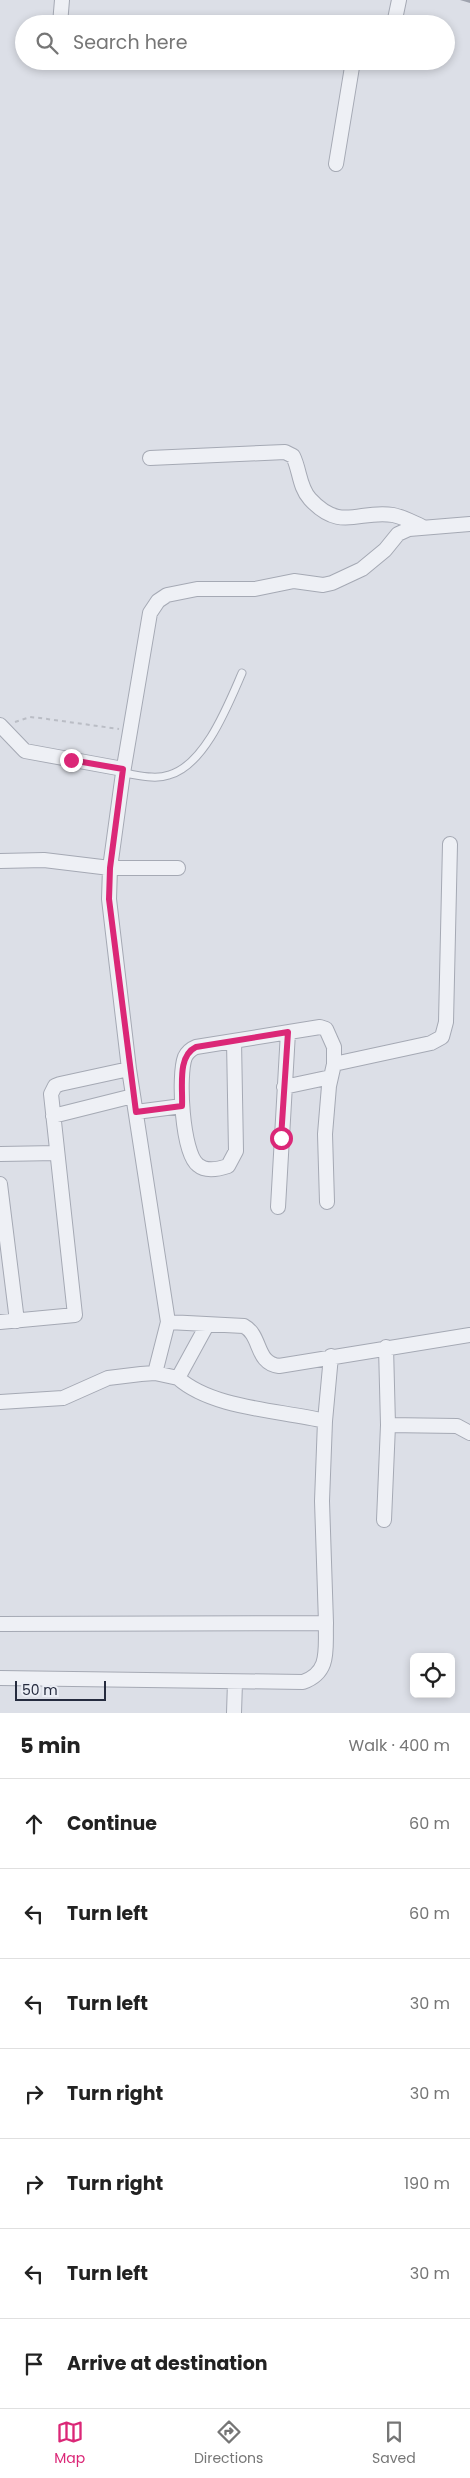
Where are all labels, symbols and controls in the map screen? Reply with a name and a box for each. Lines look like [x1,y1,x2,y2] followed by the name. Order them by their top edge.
[15,15,455,70] search box
[33,29,61,57] icon: search
[73,29,187,56] text: Search here
[60,749,83,772] route end
[270,1127,293,1150] route start
[410,1653,455,1698] map controls
[410,1653,455,1698] button: locate
[15,1678,106,1701] scale bar
[22,1680,58,1700] text: 50 m
[20,1731,81,1760] text: 5 min
[349,1734,450,1757] text: Walk · 400 m
[20,1810,48,1838] icon: ahead
[67,1810,157,1837] text: Continue
[409,1812,450,1835] text: 60 m
[20,1900,48,1928] icon: left
[67,1900,148,1927] text: Turn left
[409,1902,450,1925] text: 60 m
[20,1990,48,2018] icon: left
[67,1990,148,2017] text: Turn left
[410,1992,450,2015] text: 30 m
[20,2080,48,2108] icon: right
[67,2080,163,2107] text: Turn right
[410,2082,450,2105] text: 30 m
[20,2170,48,2198] icon: right
[67,2170,163,2197] text: Turn right
[404,2172,450,2195] text: 190 m
[20,2260,48,2288] icon: left
[67,2260,148,2287] text: Turn left
[410,2262,450,2285] text: 30 m
[20,2350,48,2378] icon: arrive
[67,2350,268,2377] text: Arrive at destination
[54,2418,85,2469] tab: Map
[194,2418,263,2469] tab: Directions
[372,2418,416,2469] tab: Saved

